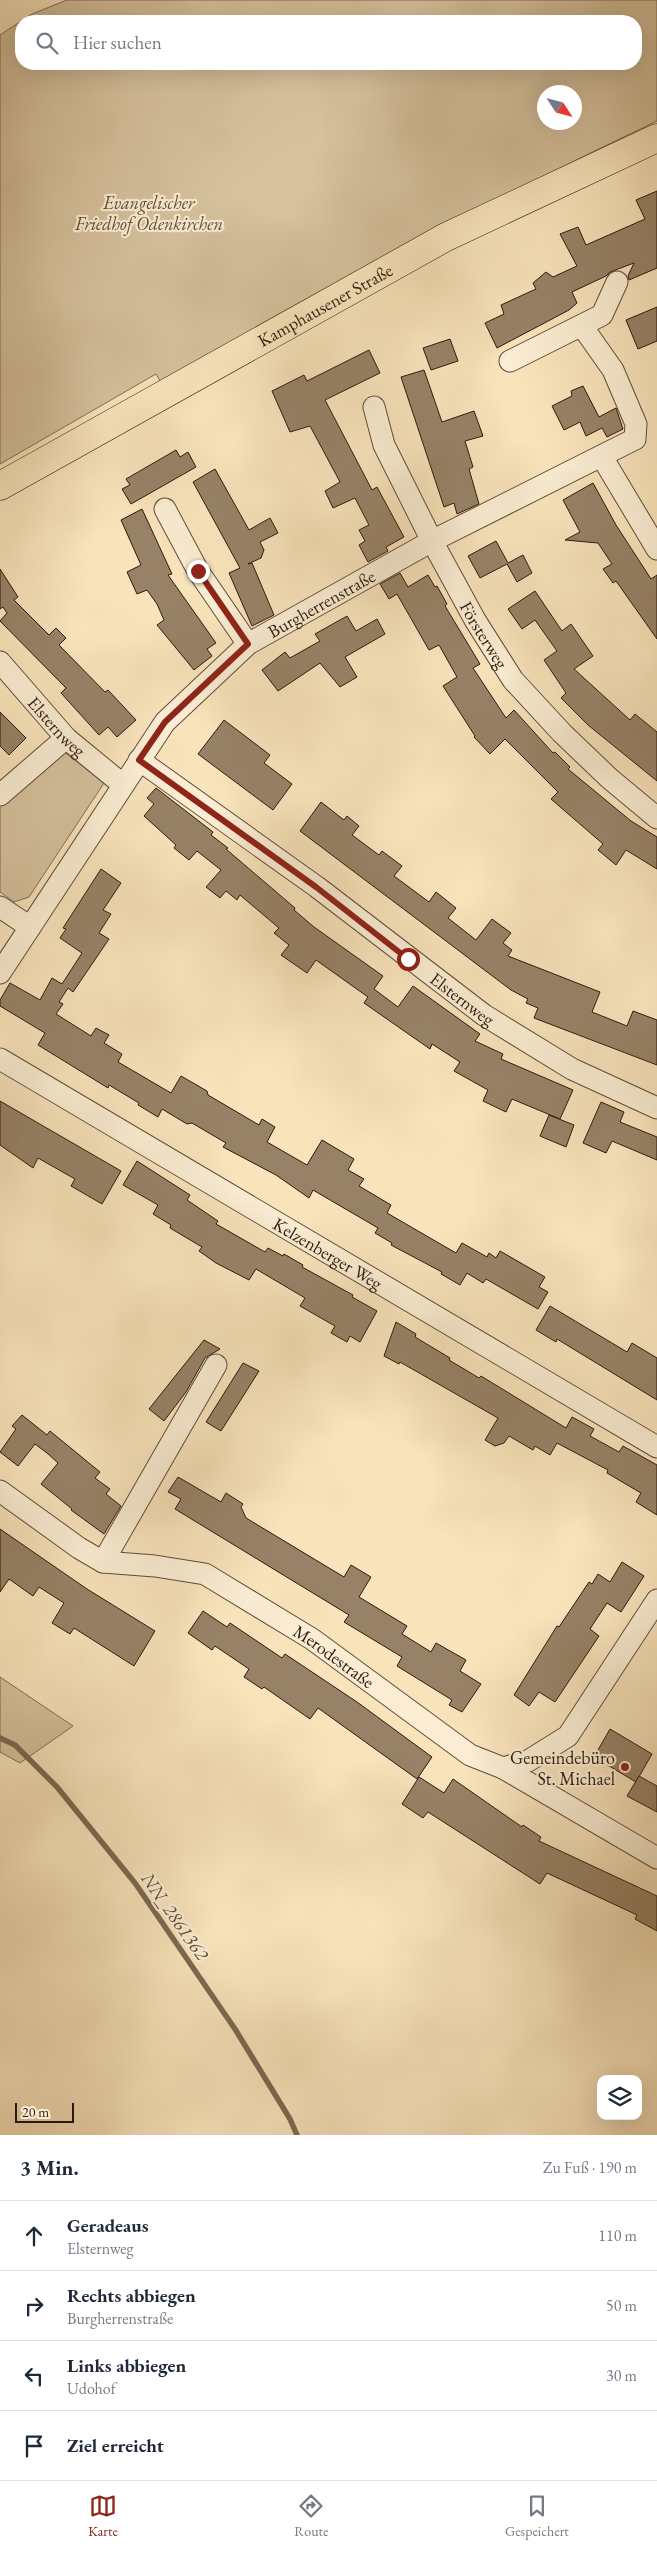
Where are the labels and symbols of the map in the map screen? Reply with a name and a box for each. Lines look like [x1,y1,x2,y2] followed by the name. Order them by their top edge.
[537,85,582,130] north arrow
[74,191,223,236] park label: Evangelischer Friedhof Odenkirchen
[253,258,396,351] street label: Kamphausener Straße
[187,560,210,583] route end
[263,564,379,642] street label: Burgherrenstraße
[455,597,514,673] street label: Försterweg
[23,691,91,761] street label: Elsternweg
[397,948,420,971] route start
[426,967,499,1030] street label: Elsternweg
[269,1211,387,1294] street label: Kelzenberger Weg
[289,1619,379,1693] street label: Merodestraße
[510,1746,615,1790] place label: Gemeindebüro St. Michael
[619,1761,631,1773] marker: Gemeindebüro St. Michael
[135,1866,215,1966] water label: NN_2861362
[15,2100,74,2123] scale bar

